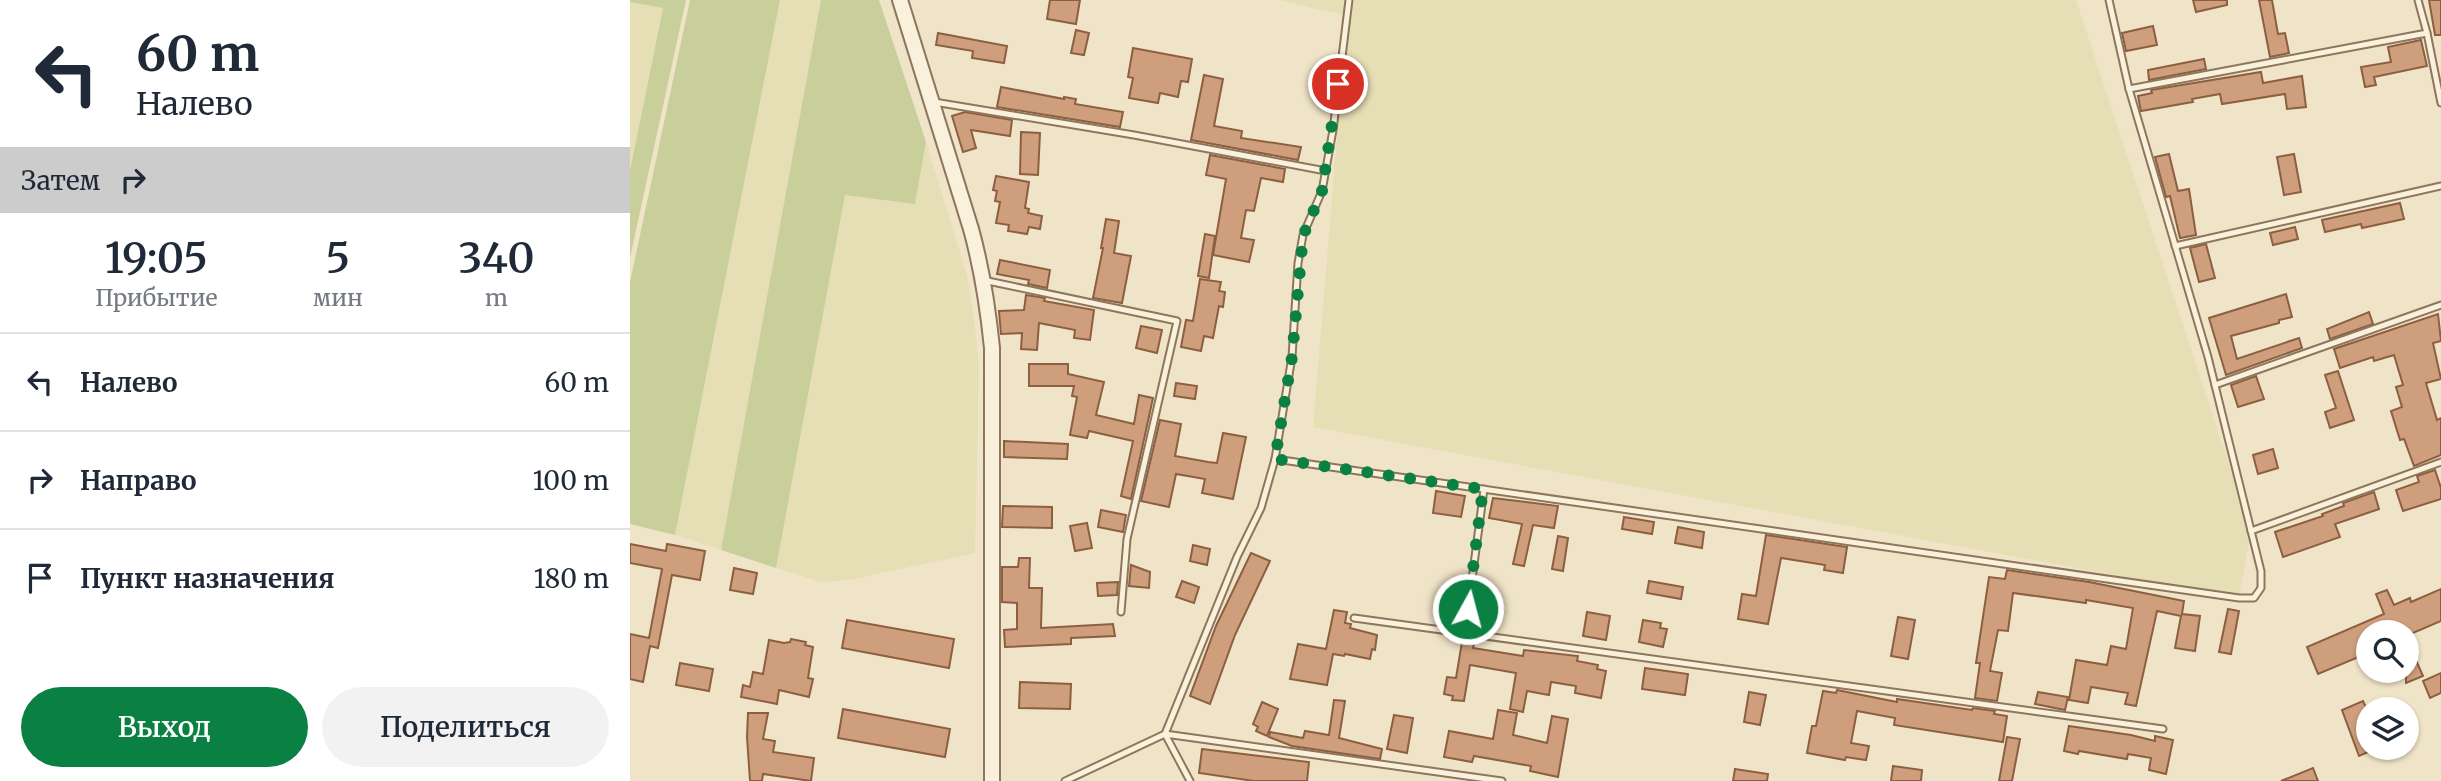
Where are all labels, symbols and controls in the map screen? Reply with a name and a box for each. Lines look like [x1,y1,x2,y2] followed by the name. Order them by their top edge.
[136,23,259,84] text: 60 m
[21,28,112,119] icon: left
[1308,54,1368,114] pin
[1319,65,1357,103] icon: arrive
[136,84,253,124] text: Налево
[114,161,152,199] icon: right
[21,164,100,197] text: Затем
[105,232,208,284] text: 19:05
[326,232,350,284] text: 5
[458,232,535,284] text: 340
[95,283,217,312] text: Прибытие
[313,283,363,312] text: мин
[485,283,508,312] text: m
[21,363,59,401] icon: left
[80,366,178,399] text: Налево
[545,366,609,399] text: 60 m
[21,461,59,499] icon: right
[80,464,197,497] text: Направо
[533,464,609,497] text: 100 m
[21,559,59,597] icon: arrive
[80,562,334,595] text: Пункт назначения
[534,562,609,595] text: 180 m
[1431,572,1505,646] position arrow
[2356,620,2419,760] map controls
[2356,620,2419,683] button: search
[21,687,308,767] button: Выход
[322,687,609,767] button: Поделиться
[2356,697,2419,760] button: layers

